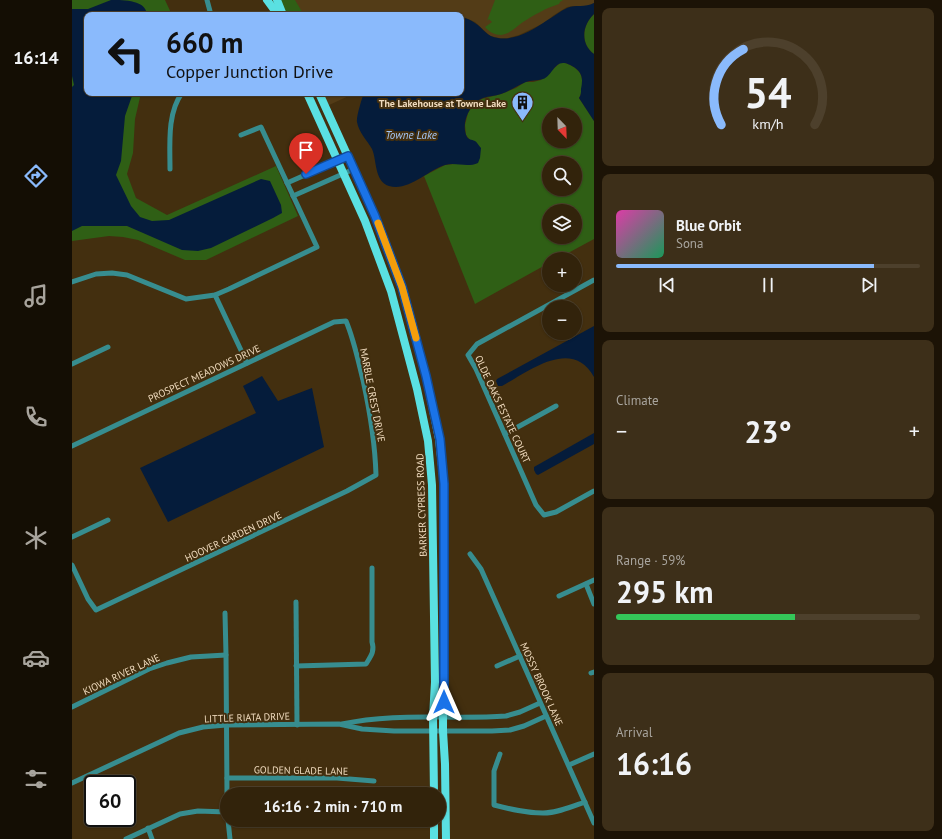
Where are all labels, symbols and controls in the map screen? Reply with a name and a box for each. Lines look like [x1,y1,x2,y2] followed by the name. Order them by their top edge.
[166,24,243,61] text: 660 m
[100,28,152,80] icon: left
[13,46,59,69] text: 16:14
[166,60,333,83] text: Copper Junction Drive
[744,66,792,119] text: 54
[509,90,535,123] building icon: The Lakehouse at Towne Lake
[379,97,506,110] place label: The Lakehouse at Towne Lake
[542,108,582,148] north arrow
[542,108,582,340] map controls
[752,114,784,133] text: km/h
[385,128,437,142] water label: Towne Lake
[289,133,323,174] pin
[295,139,317,161] icon: arrive
[542,156,582,196] button: search
[22,162,50,190] icon: directions
[542,204,582,244] button: layers
[676,216,741,235] text: Blue Orbit
[676,235,703,252] text: Sona
[542,252,582,292] button: +
[656,274,678,296] icon: previous
[757,274,779,296] icon: pause
[858,274,880,296] icon: next
[22,282,50,310] icon: music
[542,300,582,340] button: −
[146,342,262,405] street label: PROSPECT MEADOWS DRIVE
[357,347,388,443] street label: MARBLE CREST DRIVE
[472,353,533,465] street label: OLDE OAKS ESTATE COURT
[616,392,659,409] text: Climate
[22,403,50,431] icon: phone
[744,412,792,451] text: 23°
[616,417,627,445] text: −
[909,417,920,445] text: +
[413,453,430,557] street label: BARKER CYPRESS ROAD
[183,508,284,565] street label: HOOVER GARDEN DRIVE
[22,524,50,552] icon: climate
[616,552,685,569] text: Range · 59%
[616,572,714,611] text: 295 km
[517,640,566,728] street label: MOSSY BROOK LANE
[22,644,50,672] icon: car
[81,651,162,698] street label: KIOWA RIVER LANE
[423,681,465,723] position arrow
[204,710,290,725] street label: LITTLE RIATA DRIVE
[616,724,652,741] text: Arrival
[616,744,692,783] text: 16:16
[254,763,348,778] street label: GOLDEN GLADE LANE
[22,765,50,793] icon: filters
[84,775,136,827] speed limit sign: 60
[264,797,402,816] text: 16:16 · 2 min · 710 m

